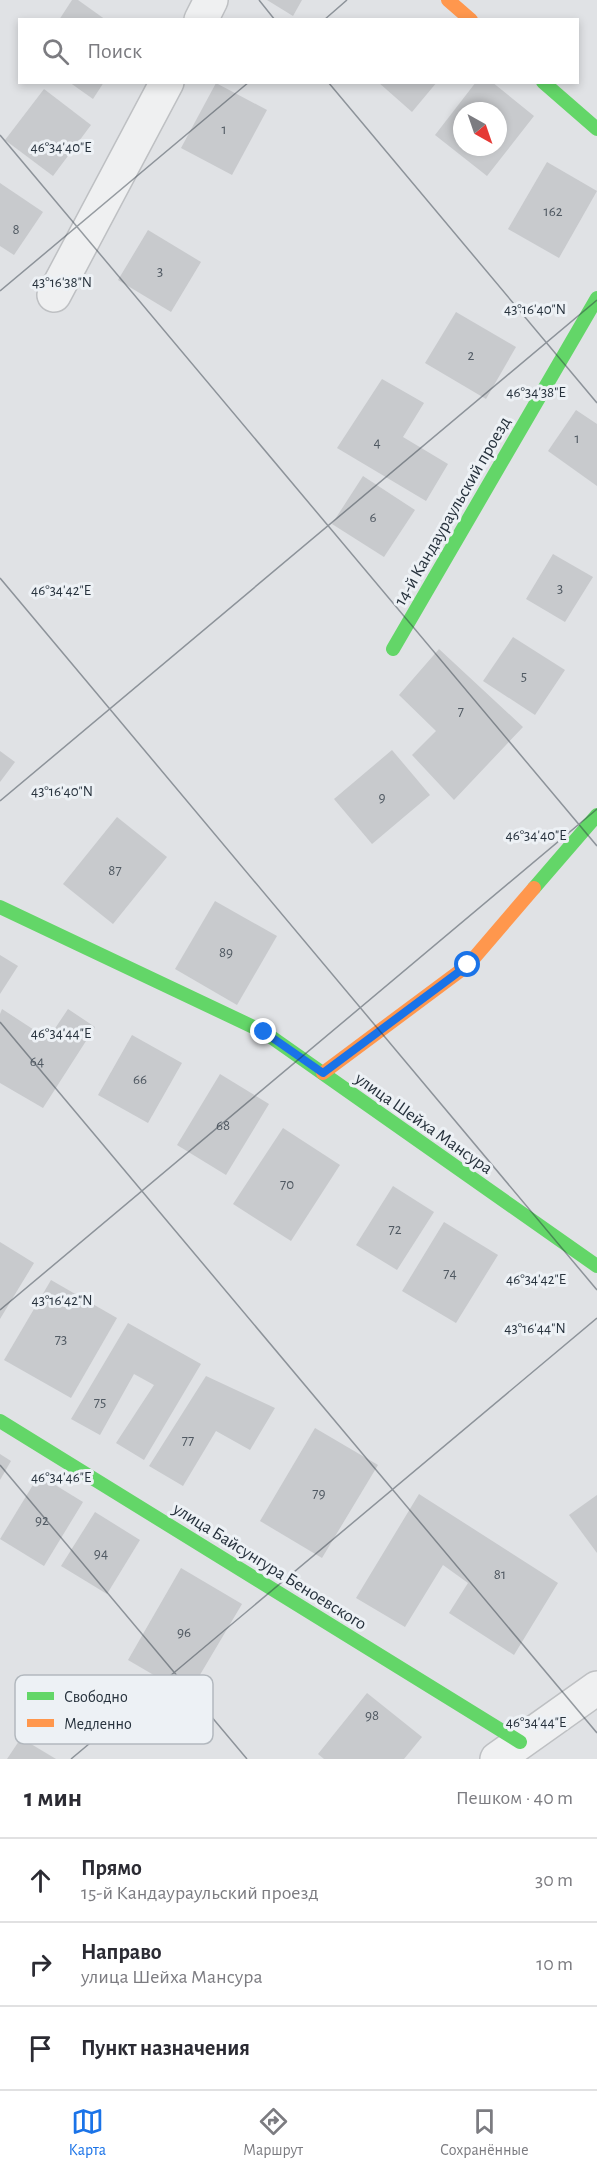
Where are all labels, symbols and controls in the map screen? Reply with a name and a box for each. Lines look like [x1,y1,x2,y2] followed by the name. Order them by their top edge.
[18,18,579,84] search box
[39,35,72,68] icon: search
[87,40,142,62] text: Поиск
[453,102,507,156] north arrow
[221,122,227,137] house number: 1
[30,140,92,155] text: 46°34'40"E
[543,204,563,219] house number: 162
[12,222,20,237] house number: 8
[157,264,163,279] house number: 3
[32,275,92,290] text: 43°16'38"N
[504,302,566,317] text: 43°16'40"N
[468,348,475,363] house number: 2
[506,385,566,400] text: 46°34'38"E
[391,414,514,609] street label: 14-й Кандаураульский проезд
[574,431,580,446] house number: 1
[373,435,381,450] house number: 4
[369,510,377,525] house number: 6
[557,581,563,596] house number: 3
[31,583,91,598] text: 46°34'42"E
[521,669,527,684] house number: 5
[458,704,464,719] house number: 7
[31,784,93,799] text: 43°16'40"N
[378,790,386,805] house number: 9
[505,828,567,843] text: 46°34'40"E
[108,863,122,878] house number: 87
[219,945,233,960] house number: 89
[454,951,480,977] route start
[250,1018,276,1044] route end
[31,1026,91,1041] text: 46°34'44"E
[30,1054,44,1069] house number: 64
[351,1069,496,1178] street label: улица Шейха Мансура
[133,1072,147,1087] house number: 66
[216,1118,230,1133] house number: 68
[280,1177,294,1192] house number: 70
[388,1222,402,1237] house number: 72
[443,1266,457,1281] house number: 74
[506,1272,566,1287] text: 46°34'42"E
[32,1293,92,1308] text: 43°16'42"N
[504,1321,566,1336] text: 43°16'44"N
[55,1332,67,1347] house number: 73
[94,1395,106,1410] house number: 75
[182,1433,194,1448] house number: 77
[31,1470,91,1485] text: 46°34'46"E
[312,1486,326,1501] house number: 79
[169,1499,369,1634] street label: улица Байсунгура Беноевского
[35,1513,49,1528] house number: 92
[94,1546,108,1561] house number: 94
[494,1567,506,1582] house number: 81
[177,1625,191,1640] house number: 96
[15,1675,213,1744] legend
[64,1689,128,1705] text: Свободно
[365,1708,379,1723] house number: 98
[506,1715,566,1730] text: 46°34'44"E
[64,1716,132,1732] text: Медленно
[24,1785,82,1811] text: 1 мин
[456,1788,573,1808] text: Пешком · 40 m
[81,1857,142,1879] text: Прямо
[24,1864,57,1897] icon: ahead
[535,1870,573,1890] text: 30 m
[81,1883,319,1903] text: 15-й Кандаураульский проезд
[81,1941,162,1963] text: Направо
[24,1948,57,1981] icon: right
[536,1954,573,1974] text: 10 m
[81,1967,263,1987] text: улица Шейха Мансура
[24,2032,57,2065] icon: arrive
[81,2037,250,2059] text: Пункт назначения
[68,2105,106,2160] tab: Карта
[243,2105,303,2160] tab: Маршрут
[440,2105,529,2160] tab: Сохранённые

